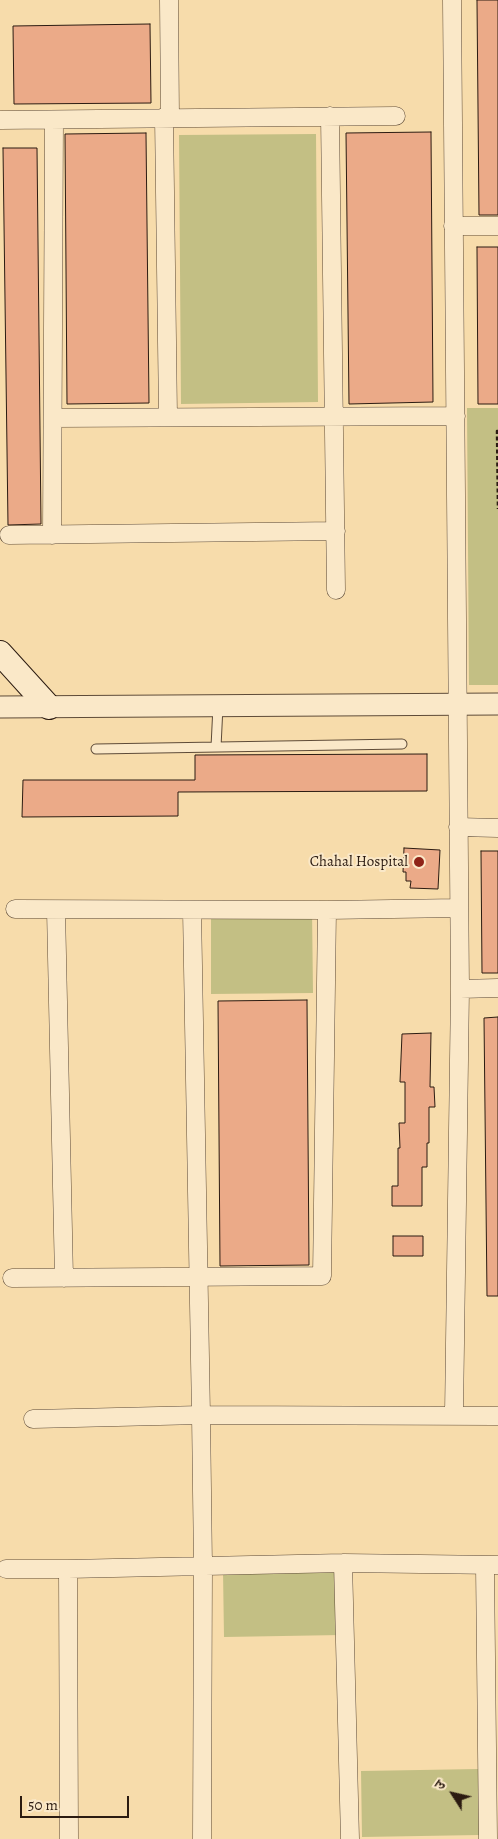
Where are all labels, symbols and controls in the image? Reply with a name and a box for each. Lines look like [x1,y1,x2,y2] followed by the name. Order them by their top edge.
[310,853,408,871] place label: Chahal Hospital
[412,855,426,869] marker: Chahal Hospital
[428,1769,478,1819] north arrow
[430,1777,450,1793] text: उ
[22,1786,131,1818] scale bar
[28,1795,58,1815] text: 50 m

